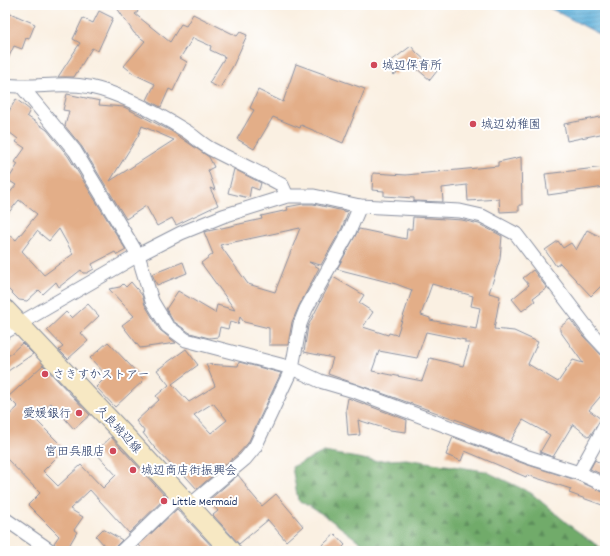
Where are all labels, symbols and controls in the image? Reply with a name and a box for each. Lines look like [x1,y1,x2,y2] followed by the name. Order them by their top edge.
[382,58,442,75] place label: 城辺保育所
[369,60,379,70] marker: 城辺保育所
[481,117,541,134] place label: 城辺幼稚園
[468,119,478,129] marker: 城辺幼稚園
[53,367,149,384] place label: さきすかストアー
[40,369,50,379] marker: さきすかストアー
[91,402,145,458] street label: 久良城辺線
[23,406,71,423] place label: 愛媛銀行
[74,408,84,418] marker: 愛媛銀行
[45,444,105,461] place label: 宮田呉服店
[108,446,118,456] marker: 宮田呉服店
[141,463,237,480] place label: 城辺商店街振興会
[128,465,138,475] marker: 城辺商店街振興会
[172,494,237,511] place label: Little Mermaid
[159,496,169,506] marker: Little Mermaid

